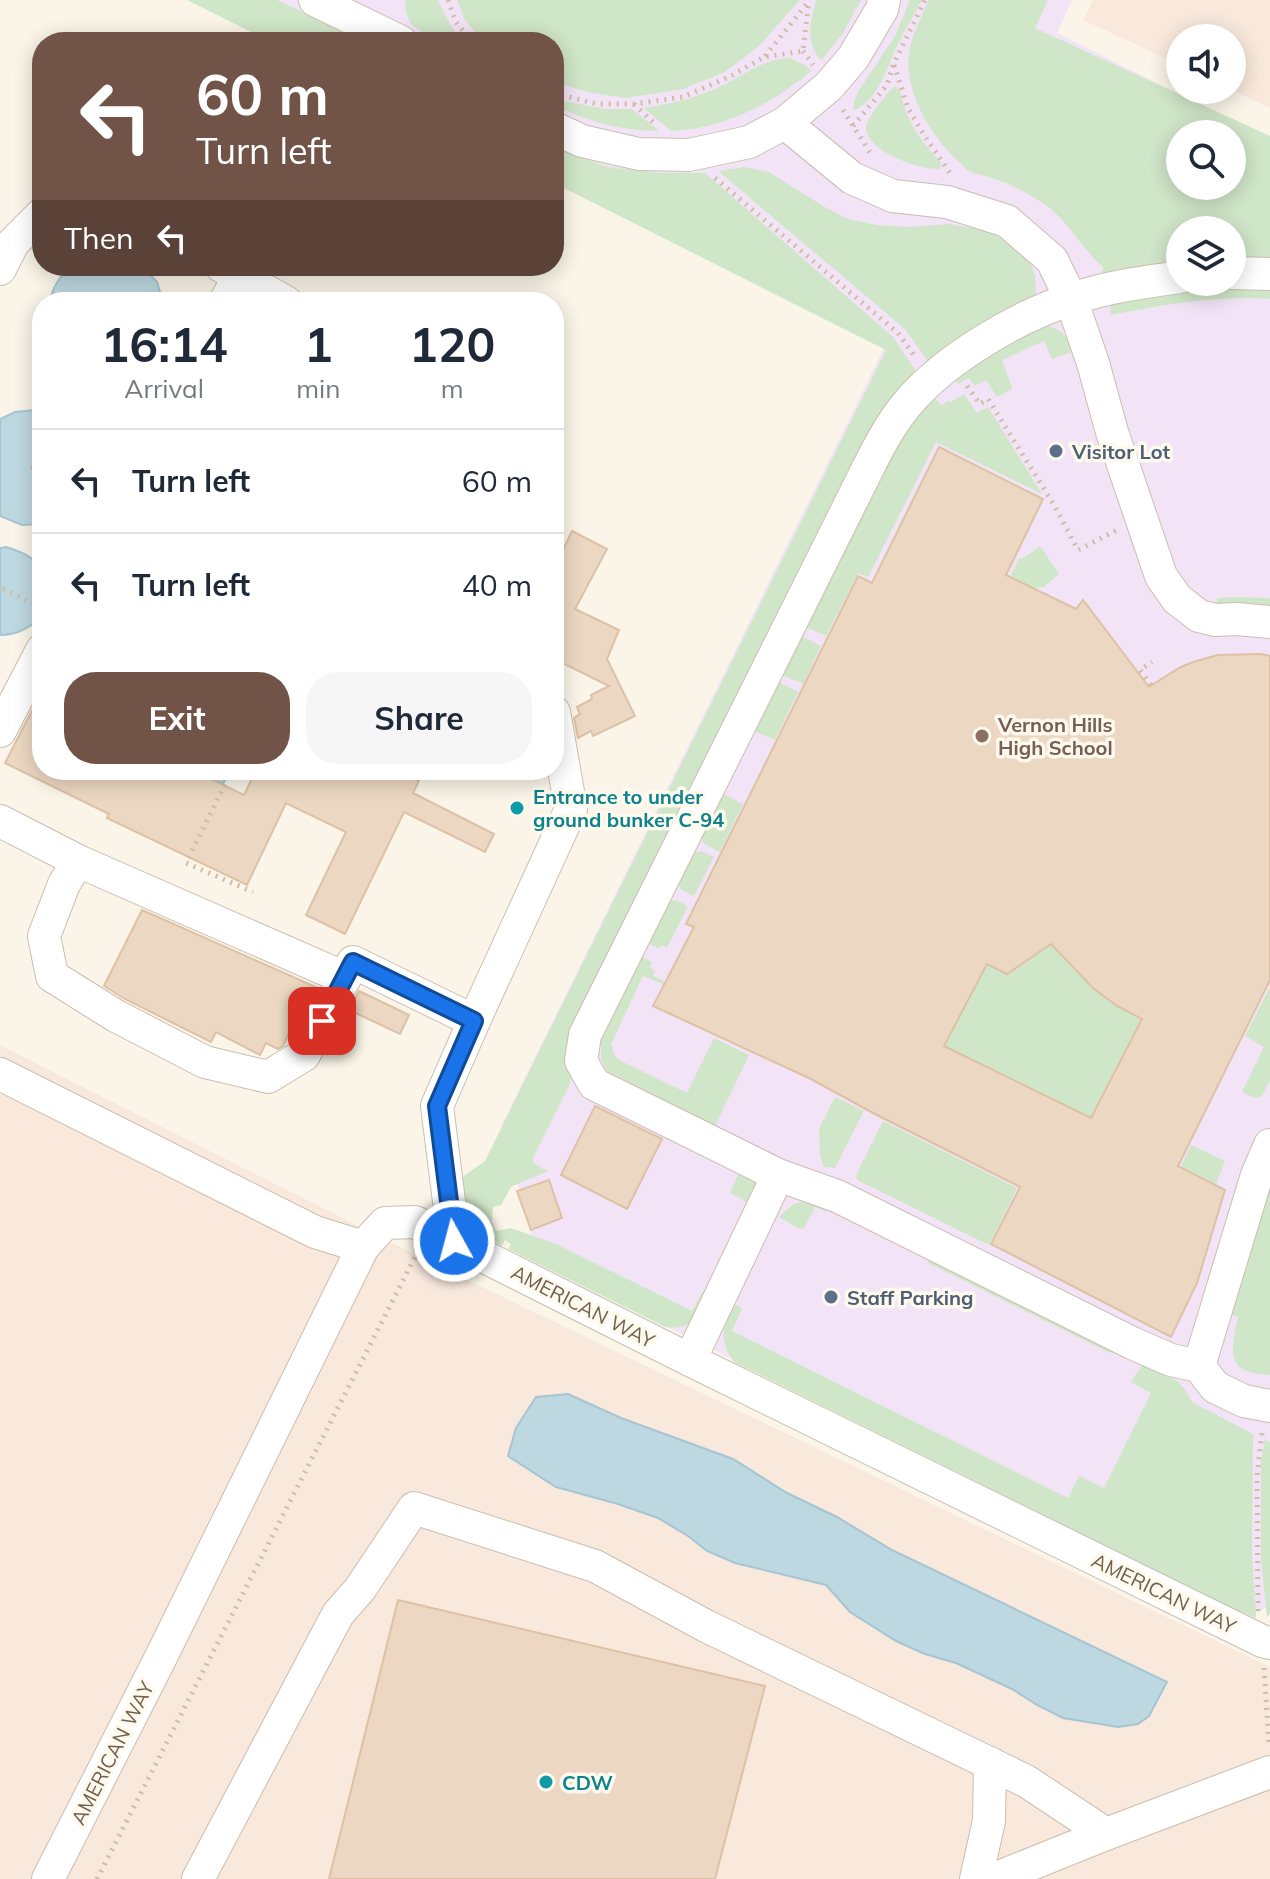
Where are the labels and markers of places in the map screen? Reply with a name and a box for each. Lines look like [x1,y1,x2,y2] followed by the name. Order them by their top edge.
[1071,439,1170,464] place label: Visitor Lot
[1047,442,1065,460] marker: Visitor Lot
[997,712,1113,760] place label: Vernon Hills High School
[973,727,991,745] marker: Vernon Hills High School
[533,784,724,832] place label: Entrance to under ground bunker C-94
[508,799,526,817] marker: Entrance to under ground bunker C-94
[288,987,356,1055] pin
[847,1285,973,1310] place label: Staff Parking
[822,1288,840,1306] marker: Staff Parking
[562,1770,613,1795] place label: CDW
[537,1773,555,1791] marker: CDW

